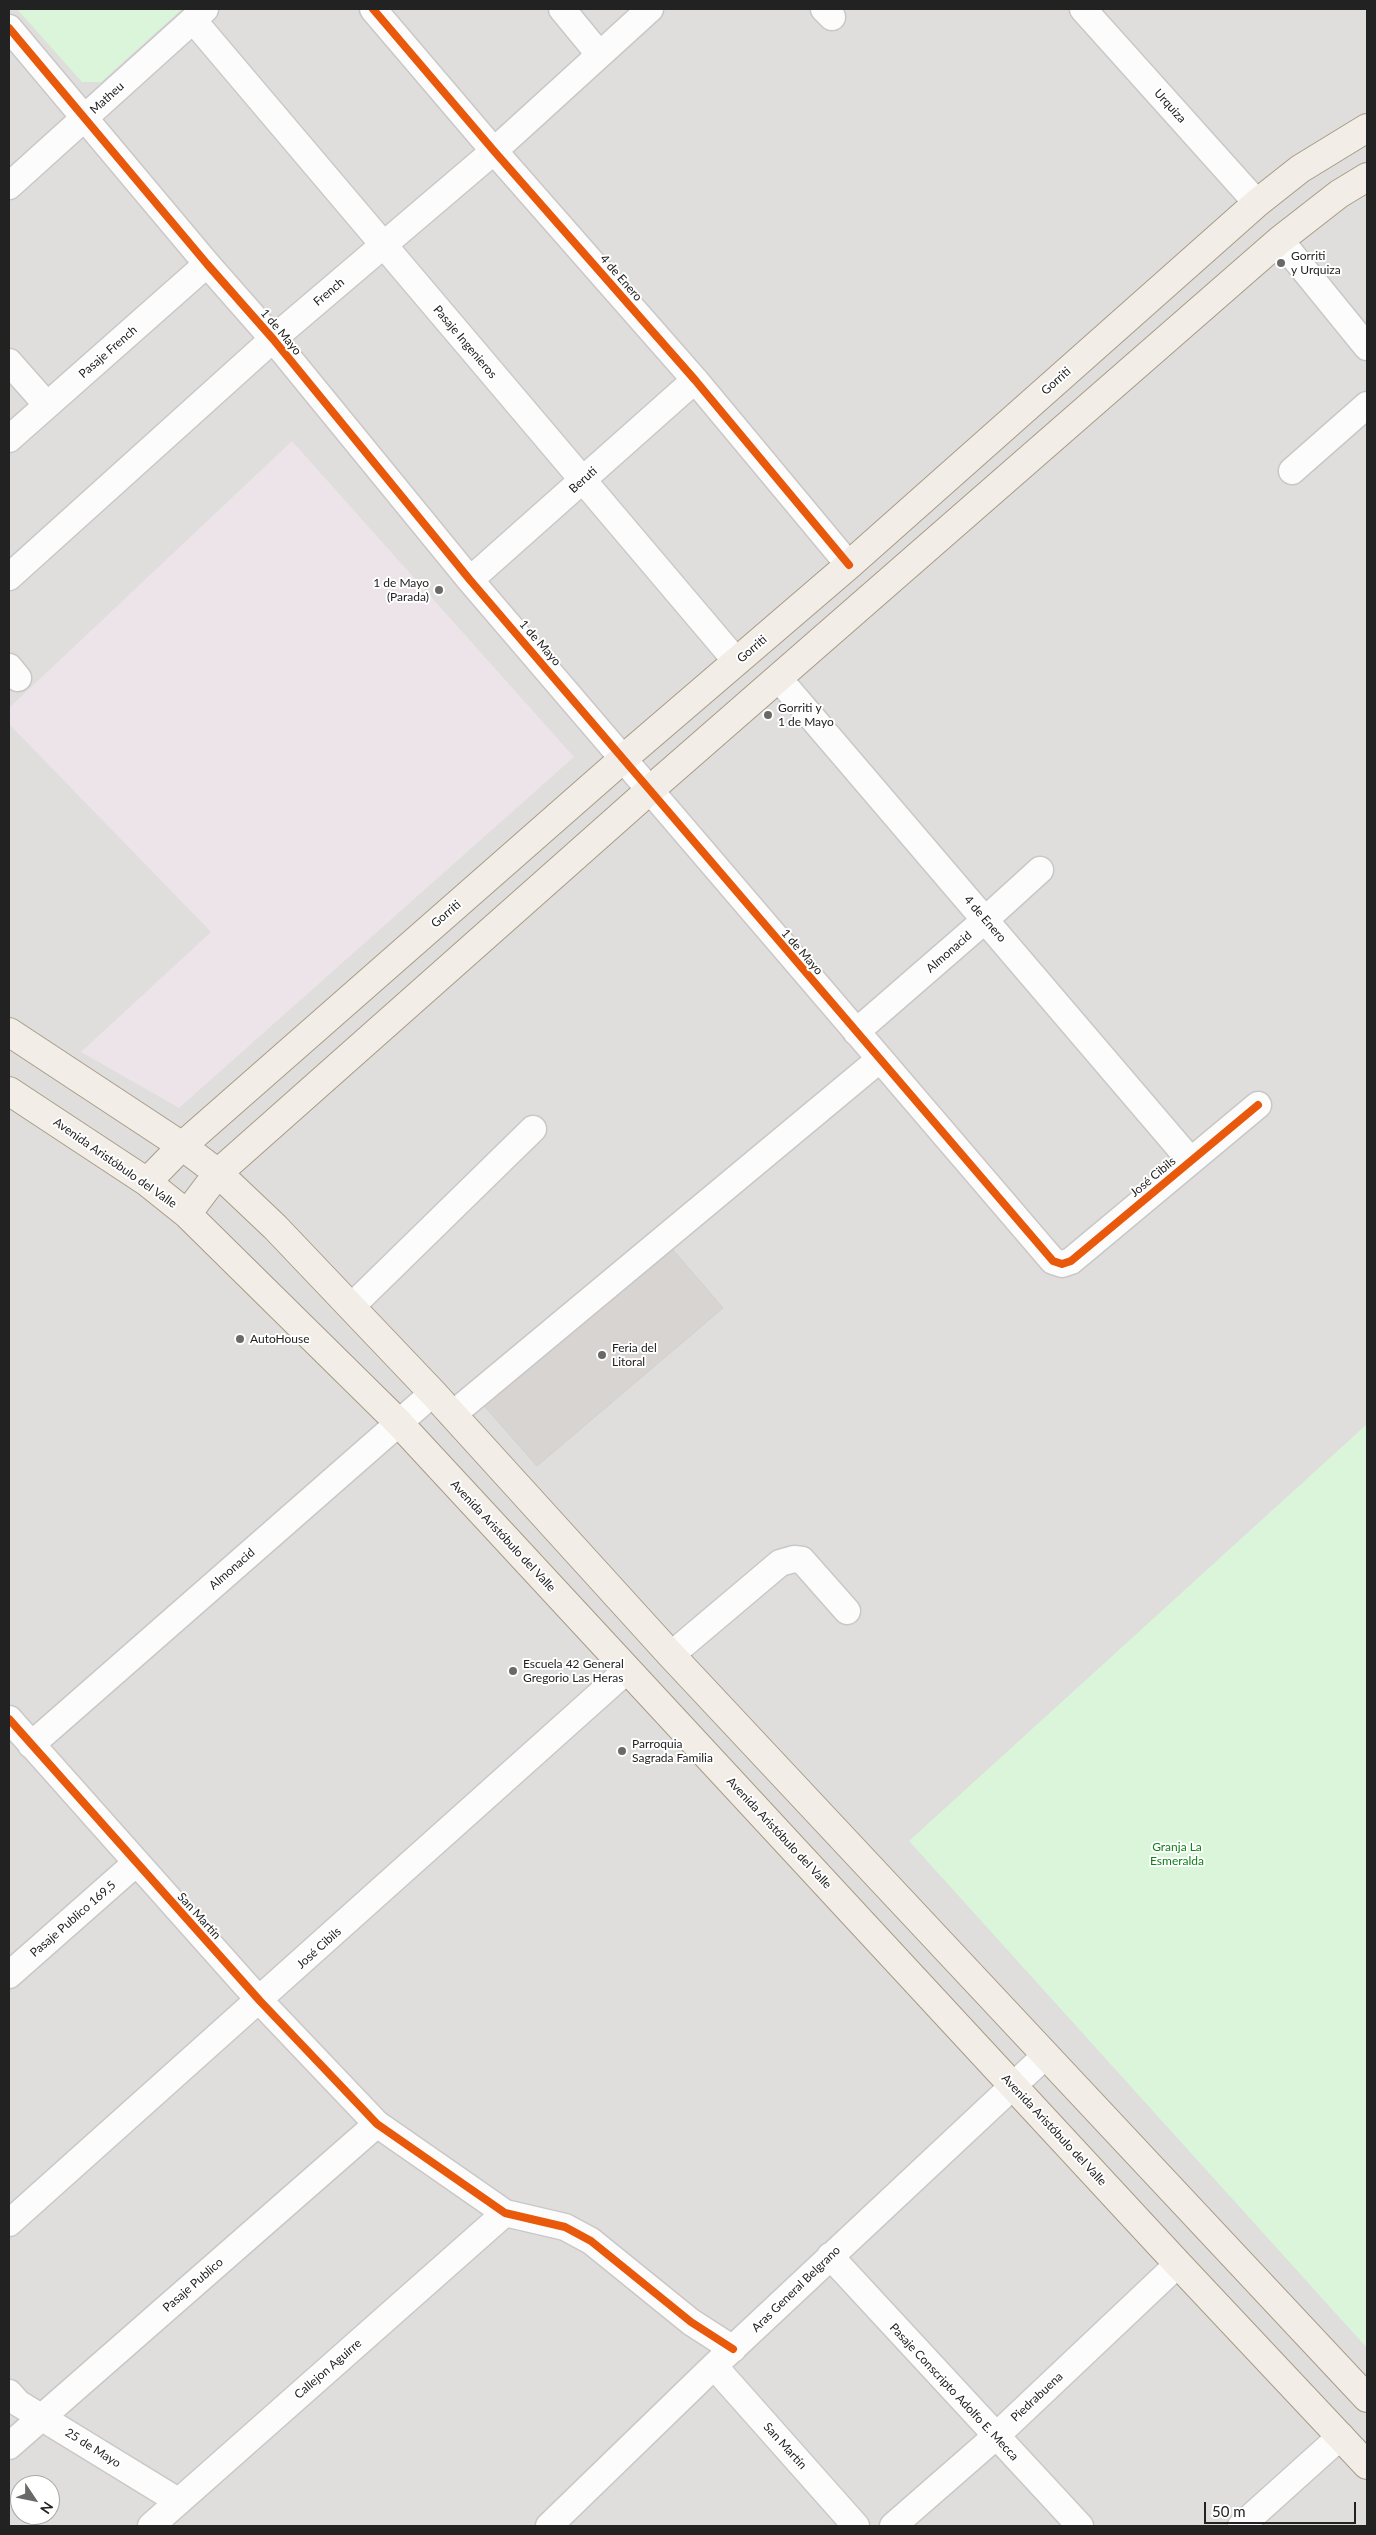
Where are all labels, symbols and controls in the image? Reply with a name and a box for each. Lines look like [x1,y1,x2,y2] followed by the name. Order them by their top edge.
[87,79,127,117] street label: Matheu
[1151,86,1189,126] street label: Urquiza
[1291,249,1341,277] place label: Gorriti y Urquiza
[597,252,645,304] street label: 4 de Enero
[1275,257,1287,269] marker: Gorriti y Urquiza
[311,275,347,309] street label: French
[430,303,500,381] street label: Pasaje Ingenieros
[258,306,304,358] street label: 1 de Mayo
[76,323,140,381] street label: Pasaje French
[1038,364,1074,398] street label: Gorriti
[566,464,600,496] street label: Beruti
[373,576,429,604] place label: 1 de Mayo (Parada)
[433,584,445,596] marker: 1 de Mayo (Parada)
[516,617,564,669] street label: 1 de Mayo
[734,632,770,666] street label: Gorriti
[778,701,834,729] place label: Gorriti y 1 de Mayo
[762,709,774,721] marker: Gorriti y 1 de Mayo
[961,893,1009,945] street label: 4 de Enero
[428,897,464,931] street label: Gorriti
[778,926,826,978] street label: 1 de Mayo
[923,928,975,976] street label: Almonacid
[51,1115,179,1211] street label: Avenida Aristóbulo del Valle
[1127,1154,1179,1200] street label: José Cibils
[250,1332,310,1346] place label: AutoHouse
[234,1333,246,1345] marker: AutoHouse
[612,1341,657,1369] place label: Feria del Litoral
[596,1349,608,1361] marker: Feria del Litoral
[448,1477,558,1595] street label: Avenida Aristóbulo del Valle
[206,1545,258,1593] street label: Almonacid
[523,1657,624,1685] place label: Escuela 42 General Gregorio Las Heras
[507,1665,519,1677] marker: Escuela 42 General Gregorio Las Heras
[632,1737,713,1765] place label: Parroquia Sagrada Familia
[616,1745,628,1757] marker: Parroquia Sagrada Familia
[724,1774,834,1892] street label: Avenida Aristóbulo del Valle
[1150,1840,1204,1868] park label: Granja La Esmeralda
[27,1878,119,1960] street label: Pasaje Publico 169,5
[174,1890,224,1942] street label: San Martín
[294,1924,344,1972] street label: José Cibils
[999,2071,1109,2189] street label: Avenida Aristóbulo del Valle
[749,2243,843,2335] street label: Aras General Belgrano
[160,2255,226,2315] street label: Pasaje Publico
[887,2320,1021,2464] street label: Pasaje Conscripto Adolfo E. Mecca
[292,2336,364,2402] street label: Callejon Aguirre
[1008,2369,1066,2425] street label: Piedrabuena
[760,2420,810,2472] street label: San Martín
[63,2425,123,2471] street label: 25 de Mayo
[10,2475,60,2525] north arrow
[1206,2492,1358,2524] scale bar
[37,2499,57,2517] text: N
[1212,2502,1246,2520] text: 50 m

